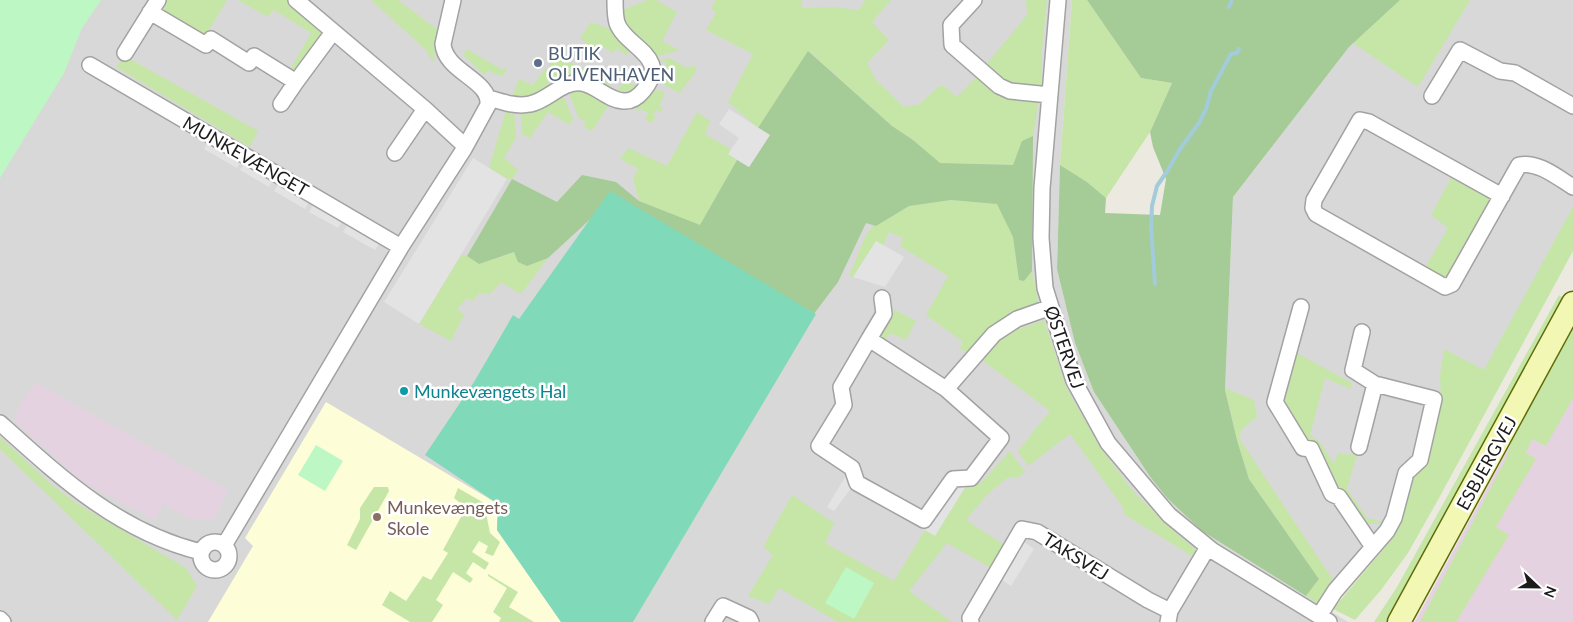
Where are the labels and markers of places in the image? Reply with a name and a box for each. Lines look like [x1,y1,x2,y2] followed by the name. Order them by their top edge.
[548,42,674,85] place label: BUTIK OLIVENHAVEN
[532,57,544,69] marker: BUTIK OLIVENHAVEN
[414,380,566,402] place label: Munkevængets Hal
[398,385,410,397] marker: Munkevængets Hal
[387,496,508,539] place label: Munkevængets Skole
[371,511,383,523] marker: Munkevængets Skole

